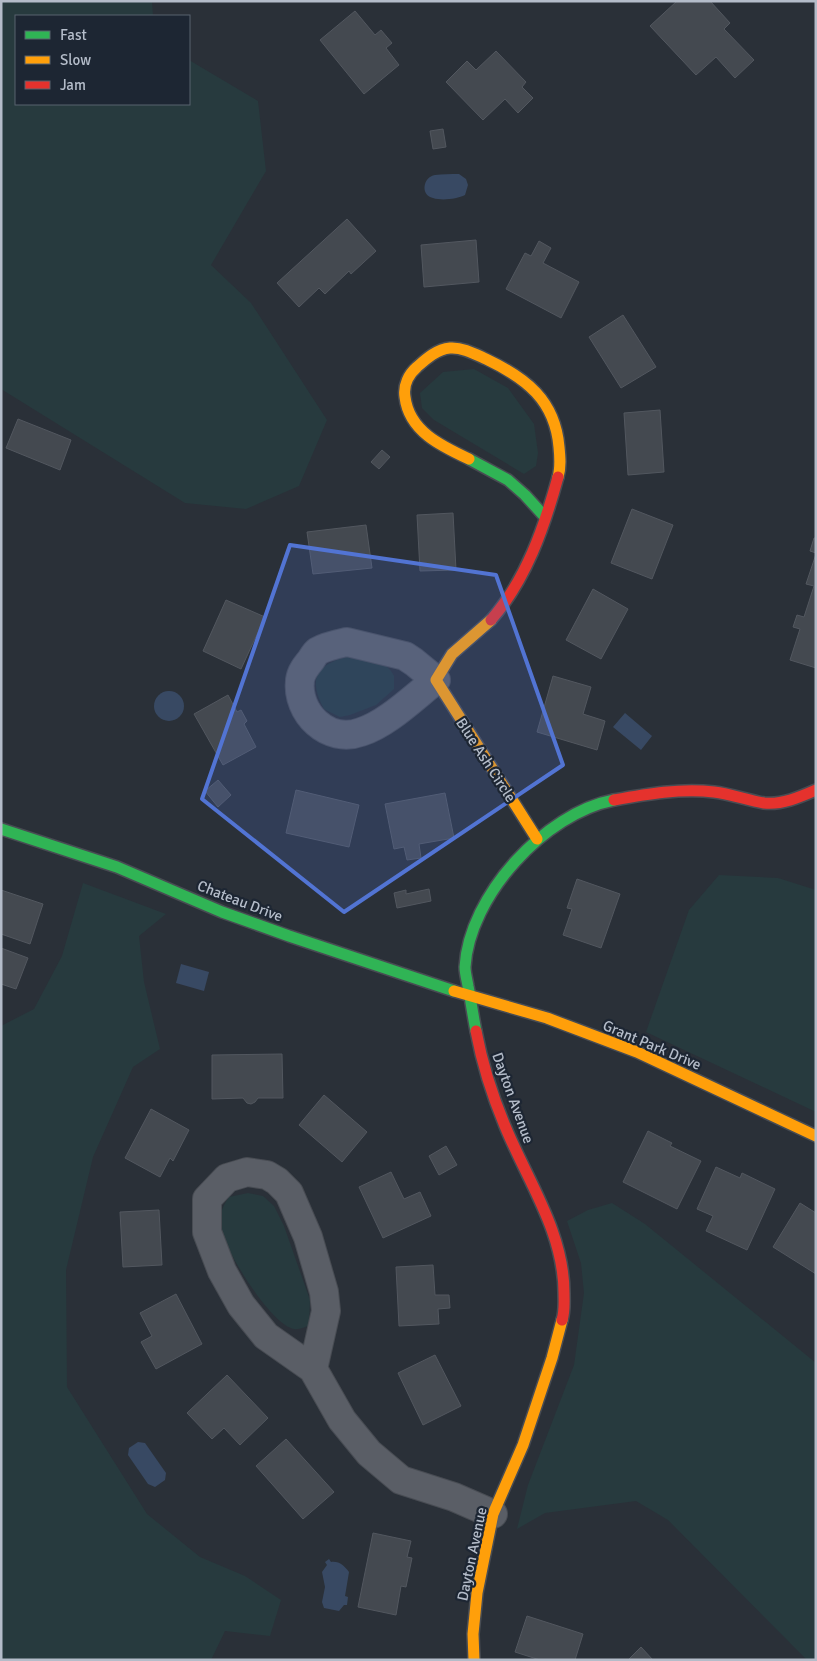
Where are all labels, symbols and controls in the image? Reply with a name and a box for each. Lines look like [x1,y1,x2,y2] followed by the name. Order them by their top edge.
[15,15,190,105] legend
[60,26,87,44] text: Fast
[60,51,91,69] text: Slow
[60,76,86,94] text: Jam
[452,715,520,805] street label: Blue Ash Circle
[195,876,285,926] street label: Chateau Drive
[600,1016,704,1074] street label: Grant Park Drive
[488,1050,538,1146] street label: Dayton Avenue
[453,1505,491,1603] street label: Dayton Avenue

